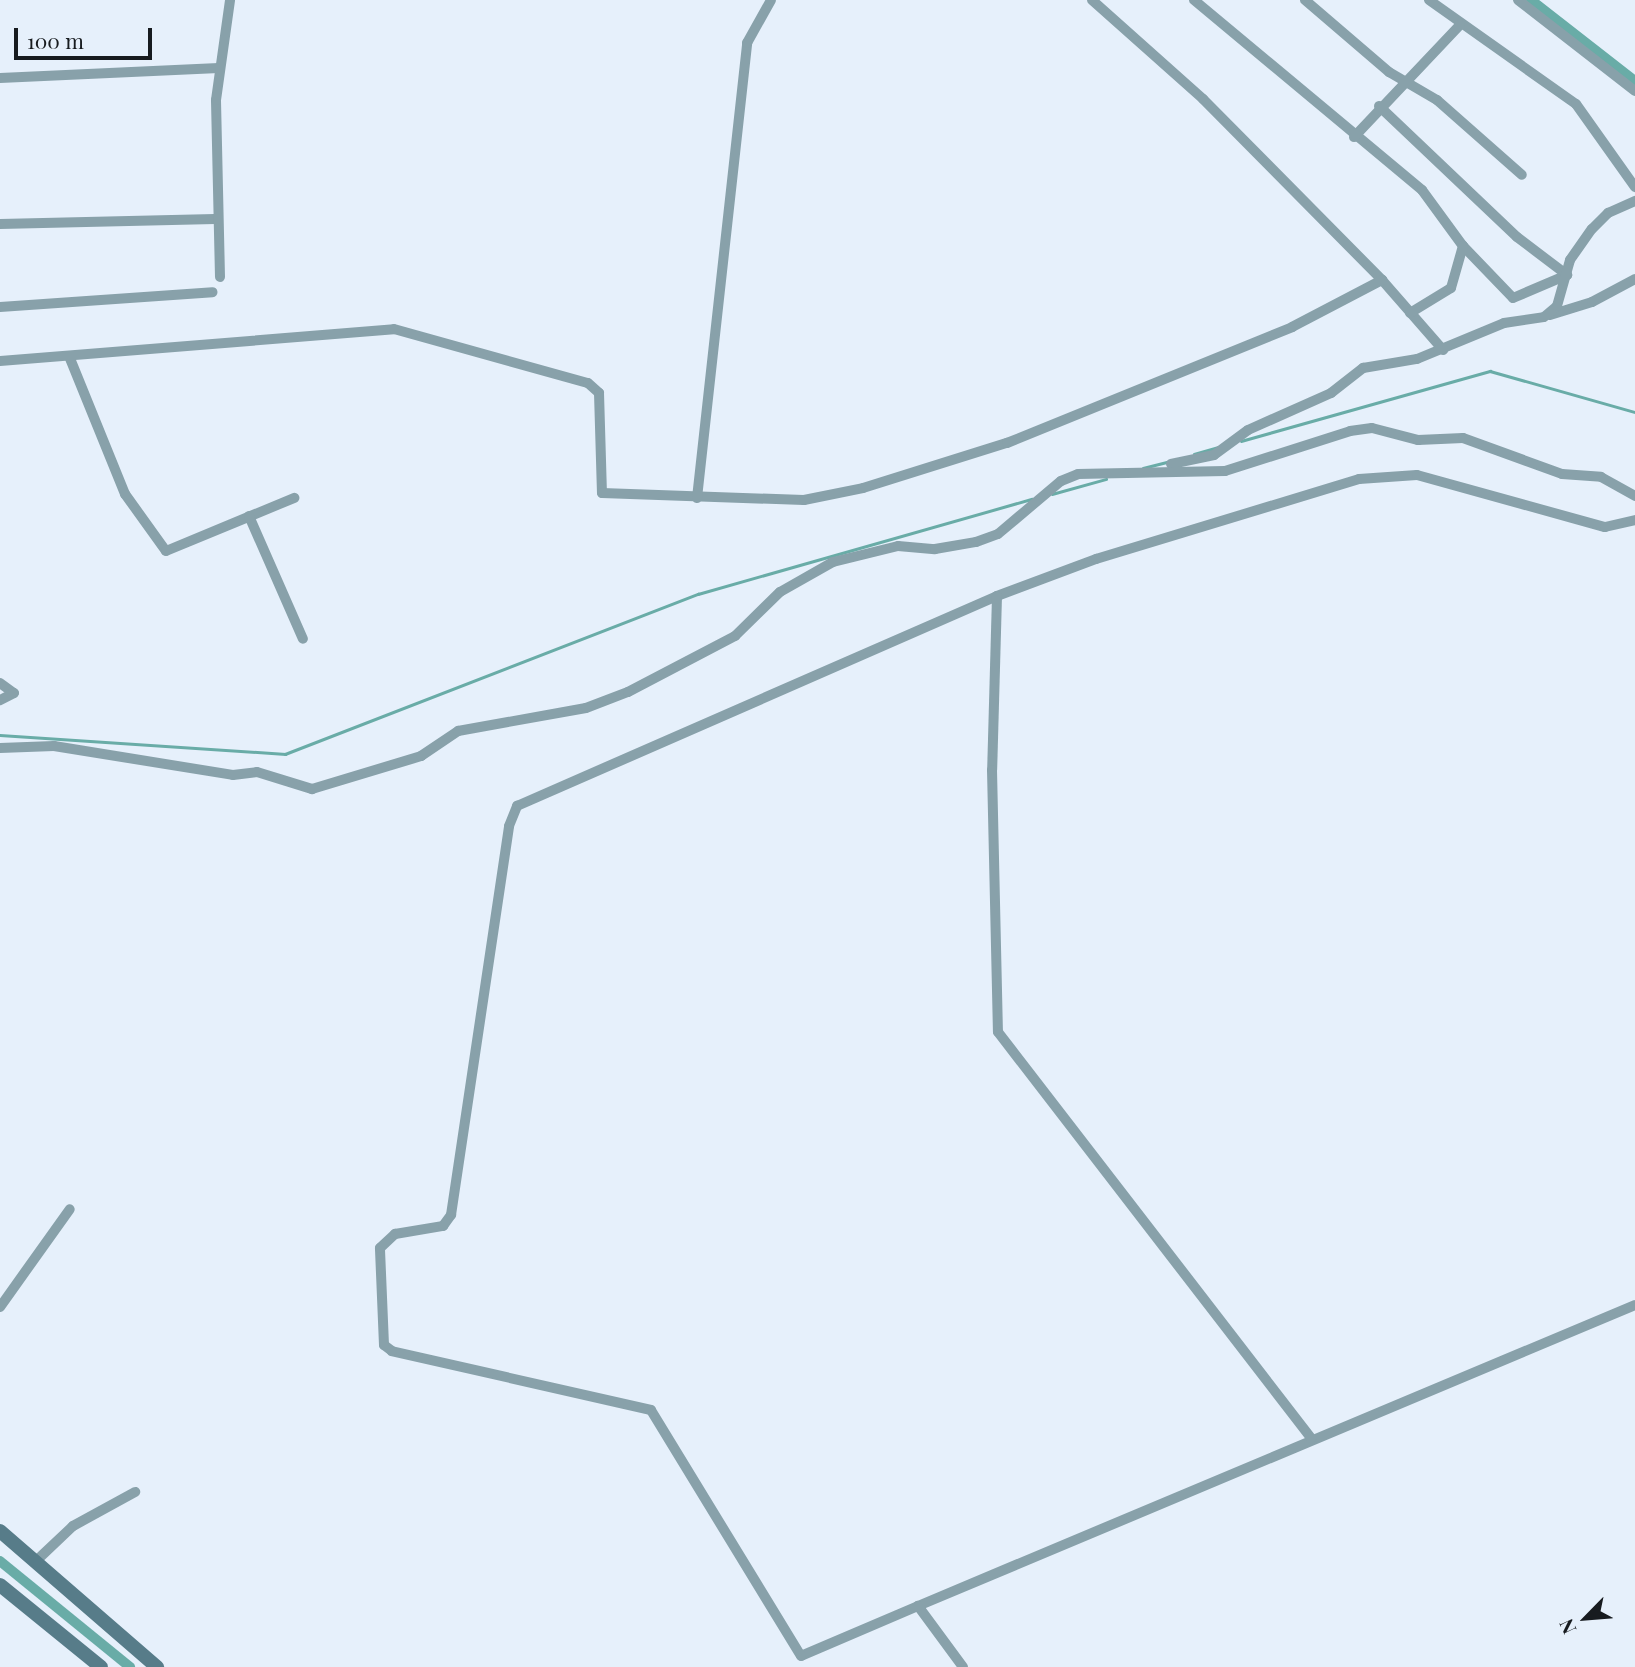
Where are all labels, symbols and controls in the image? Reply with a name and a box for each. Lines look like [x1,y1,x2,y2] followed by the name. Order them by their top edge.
[18,14,156,58] scale bar
[27,26,84,54] text: 100 m
[1551,1583,1621,1653] north arrow
[1552,1615,1582,1639] text: N

